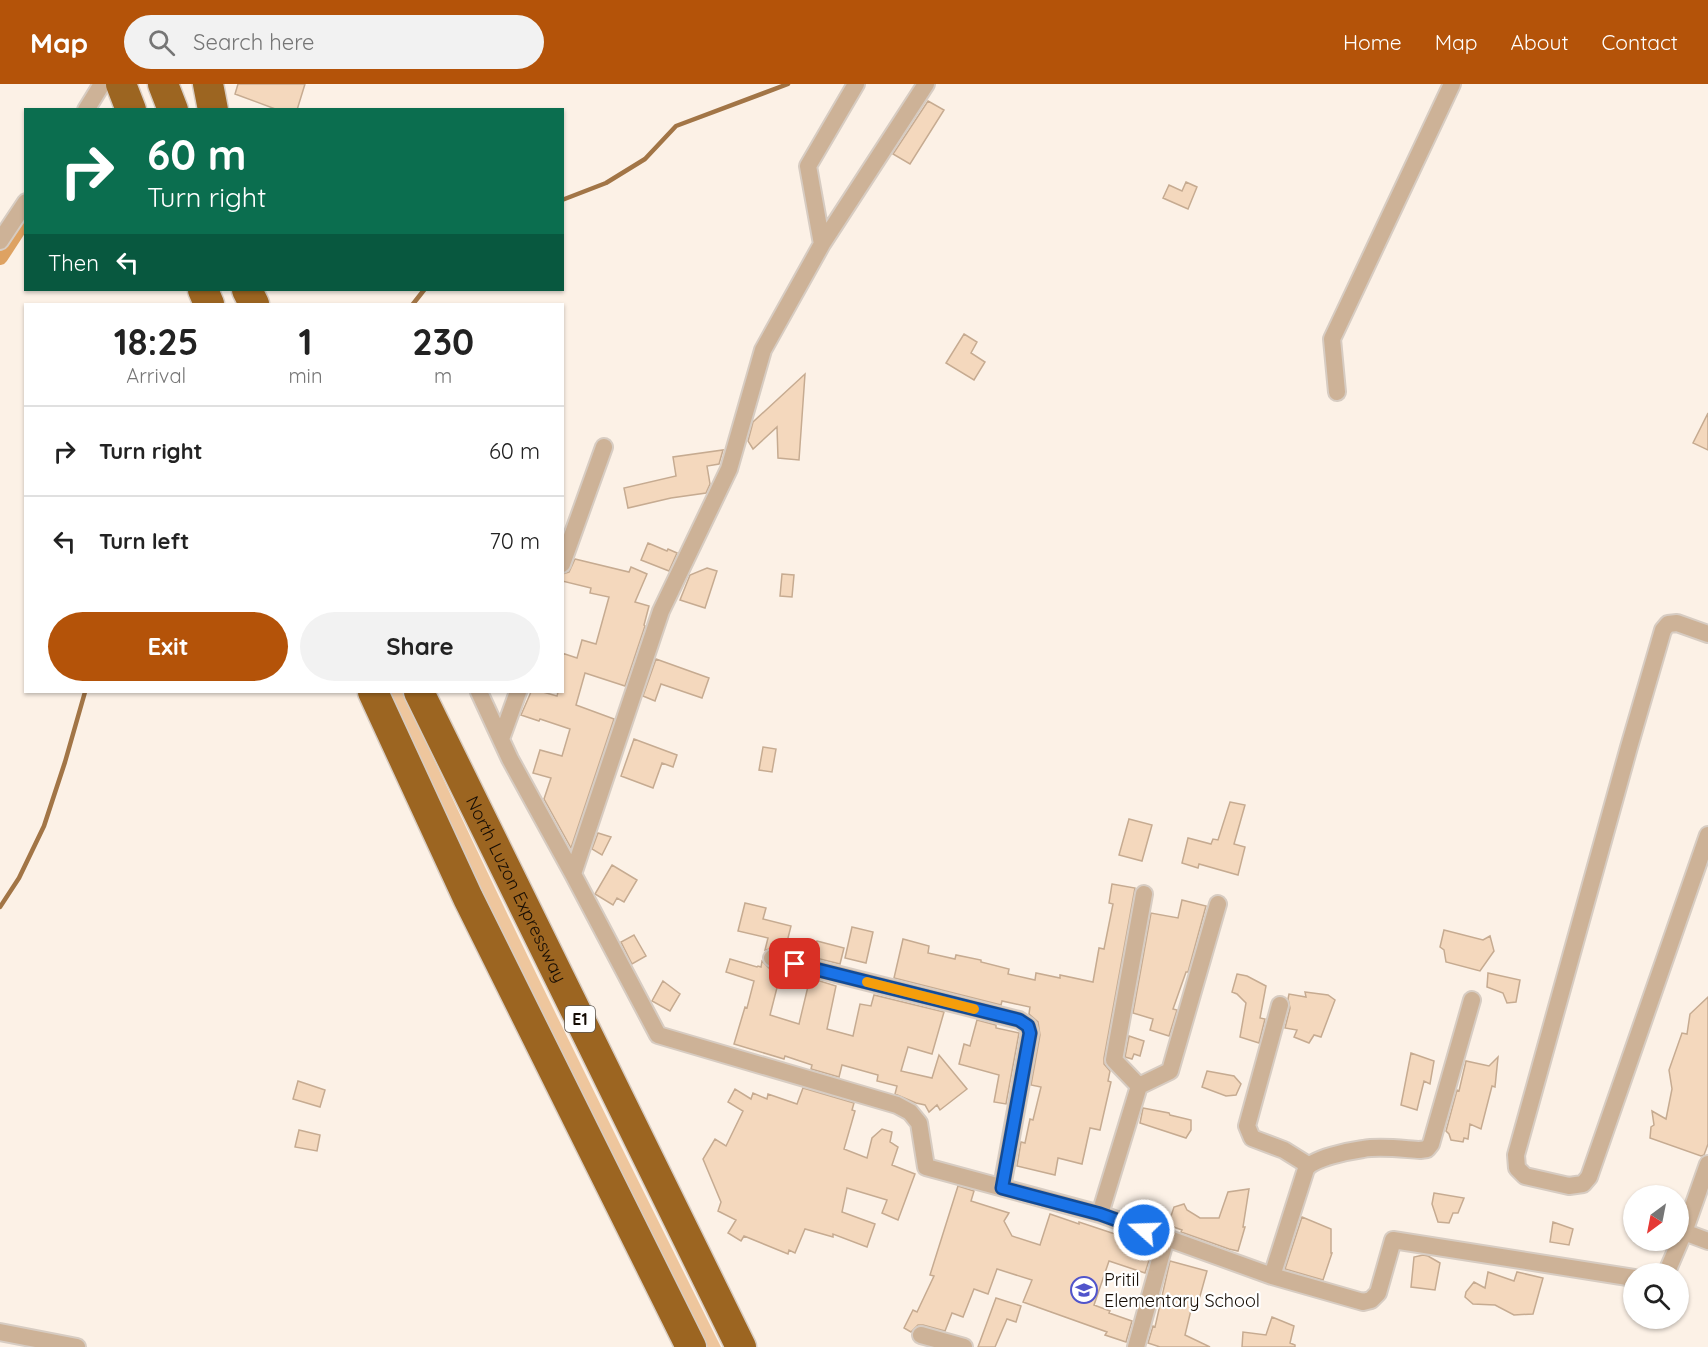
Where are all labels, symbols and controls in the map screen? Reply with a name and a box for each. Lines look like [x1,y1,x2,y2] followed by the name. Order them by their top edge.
[124,15,544,69] search box
[30,25,88,60] text: Map
[145,26,178,59] icon: search
[193,28,315,56] text: Search here
[1343,29,1402,55] text: Home
[1435,29,1478,55] text: Map
[1511,29,1569,55] text: About
[1602,29,1678,55] text: Contact
[147,128,247,181] text: 60 m
[48,132,126,210] icon: right
[147,180,266,214] text: Turn right
[111,246,144,279] icon: left
[48,249,99,277] text: Then
[114,319,199,364] text: 18:25
[298,319,312,364] text: 1
[412,319,474,364] text: 230
[126,363,186,388] text: Arrival
[288,363,322,388] text: min
[434,363,452,388] text: m
[48,435,81,468] icon: right
[99,437,203,465] text: Turn right
[489,437,540,465] text: 60 m
[48,525,81,558] icon: left
[99,527,189,555] text: Turn left
[490,527,540,555] text: 70 m
[48,612,288,681] button: Exit
[300,612,540,681] button: Share
[461,792,572,986] street label: North Luzon Expressway
[769,938,820,989] pin
[778,947,811,980] icon: arrive
[565,1006,595,1032] road number: E1
[1623,1185,1689,1251] north arrow
[1623,1185,1689,1329] map controls
[1112,1198,1176,1262] position arrow
[1623,1263,1689,1329] button: search
[1104,1268,1260,1312] place label: Pritil Elementary School
[1069,1275,1099,1305] school or university icon: Pritil Elementary School

